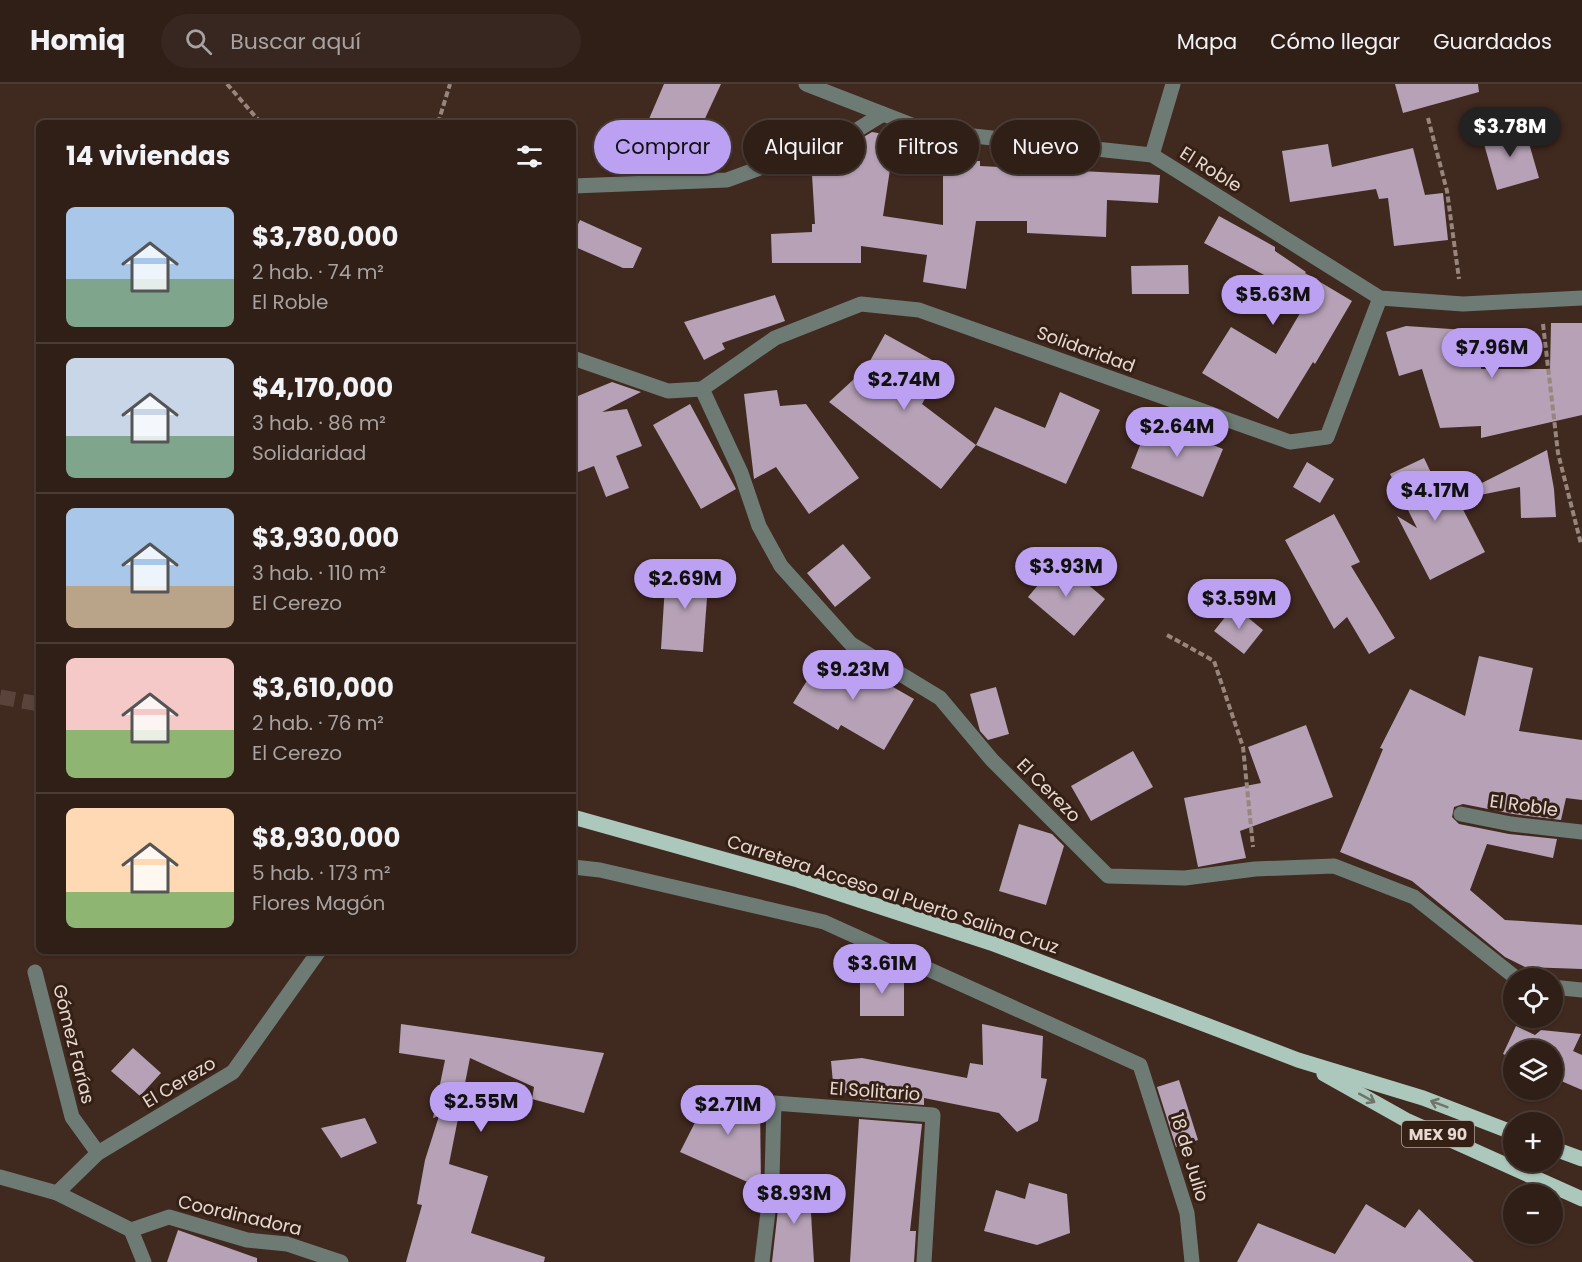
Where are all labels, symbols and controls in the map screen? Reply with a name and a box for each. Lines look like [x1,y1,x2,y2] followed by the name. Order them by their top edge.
[161,14,581,68] search box
[30,21,125,60] text: Homiq
[182,25,215,58] icon: search
[230,26,361,57] text: Buscar aquí
[1177,27,1237,56] text: Mapa
[1270,27,1400,56] text: Cómo llegar
[1433,27,1552,56] text: Guardados
[1461,107,1559,158] pin: $3.78M
[1474,112,1546,140] text: $3.78M
[594,120,731,174] chip: Comprar
[743,120,865,174] chip: Alquilar
[877,120,979,174] chip: Filtros
[991,120,1100,174] chip: Nuevo
[66,138,230,174] text: 14 viviendas
[513,140,546,173] icon: filters
[1175,140,1247,198] street label: El Roble
[252,219,398,255] text: $3,780,000
[114,231,186,303] icon: home
[252,258,384,286] text: 2 hab. · 74 m²
[1224,275,1322,326] pin: $5.63M
[1236,280,1311,308] text: $5.63M
[252,288,328,316] text: El Roble
[1033,320,1139,378] street label: Solidaridad
[1443,328,1541,379] pin: $7.96M
[1456,333,1528,361] text: $7.96M
[855,360,953,411] pin: $2.74M
[868,365,940,393] text: $2.74M
[252,370,393,406] text: $4,170,000
[114,382,186,454] icon: home
[1128,407,1226,458] pin: $2.64M
[252,409,386,437] text: 3 hab. · 86 m²
[1140,412,1214,440] text: $2.64M
[252,439,366,467] text: Solidaridad
[1386,471,1484,522] pin: $4.17M
[1401,476,1469,504] text: $4.17M
[252,520,399,556] text: $3,930,000
[114,532,186,604] icon: home
[1017,547,1115,598] pin: $3.93M
[1029,552,1103,580] text: $3.93M
[252,559,386,587] text: 3 hab. · 110 m²
[636,559,734,610] pin: $2.69M
[648,564,722,592] text: $2.69M
[1190,579,1288,630] pin: $3.59M
[1202,584,1276,612] text: $3.59M
[252,589,342,617] text: El Cerezo
[804,650,902,701] pin: $9.23M
[817,655,889,683] text: $9.23M
[252,670,394,706] text: $3,610,000
[114,682,186,754] icon: home
[252,709,384,737] text: 2 hab. · 76 m²
[252,739,342,767] text: El Cerezo
[1011,752,1087,828] street label: El Cerezo
[1488,788,1560,822] street label: El Roble
[252,820,400,856] text: $8,930,000
[724,828,1062,960] street label: Carretera Acceso al Puerto Salina Cruz
[114,832,186,904] icon: home
[252,859,391,887] text: 5 hab. · 173 m²
[252,889,385,917] text: Flores Magón
[833,944,931,995] pin: $3.61M
[847,949,917,977] text: $3.61M
[1503,968,1563,1244] map controls
[1503,968,1563,1028] button: locate
[47,982,101,1106] street label: Gómez Farías
[1503,1040,1563,1100] button: layers
[138,1050,220,1114] street label: El Cerezo
[829,1075,921,1107] street label: El Solitario
[432,1082,530,1133] pin: $2.55M
[679,1085,777,1136] pin: $2.71M
[444,1087,518,1115] text: $2.55M
[695,1090,761,1118] text: $2.71M
[1358,1092,1375,1104] one-way arrow
[1431,1098,1449,1109] one-way arrow
[1165,1110,1215,1204] street label: 18 de Julio
[1503,1112,1563,1172] button: +
[1402,1121,1474,1147] road number: MEX 90
[745,1174,843,1225] pin: $8.93M
[757,1179,831,1207] text: $8.93M
[1503,1184,1563,1244] button: −
[176,1189,304,1241] street label: Coordinadora

